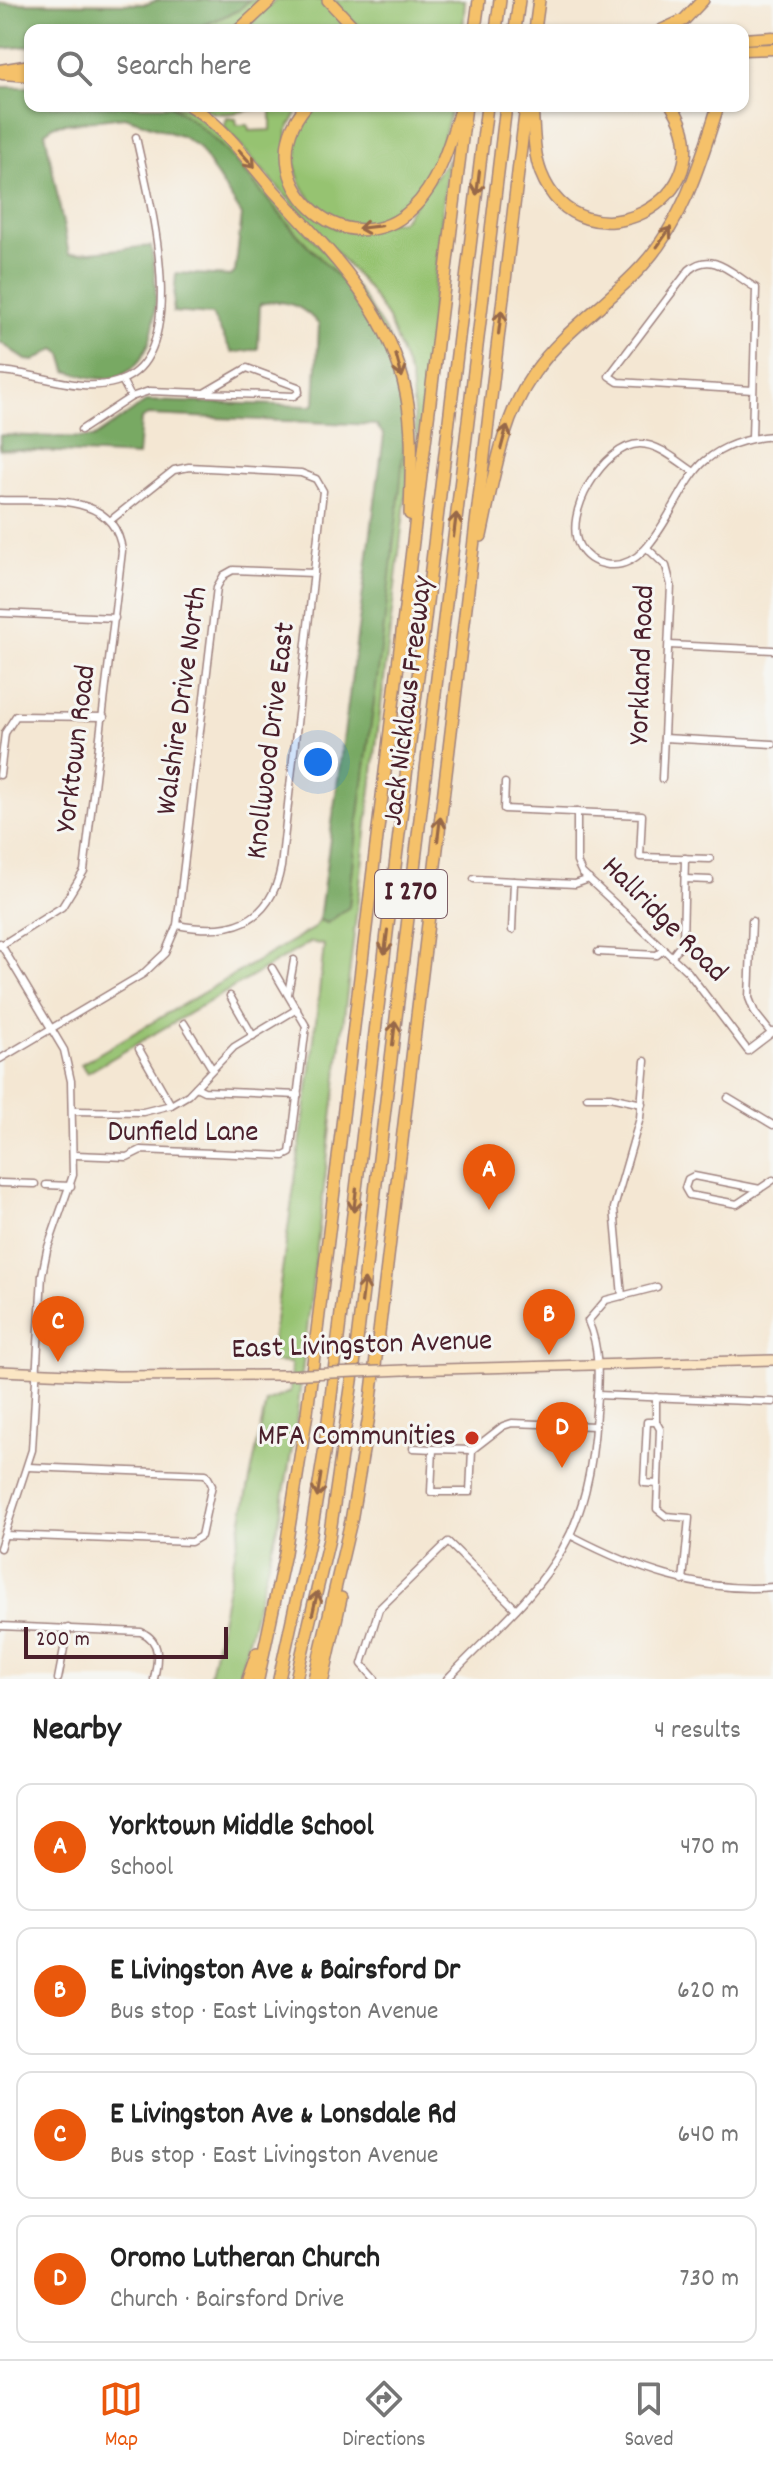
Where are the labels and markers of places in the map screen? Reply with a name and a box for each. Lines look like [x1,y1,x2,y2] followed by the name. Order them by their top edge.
[463,1144,515,1210] pin: A
[523,1289,575,1355] pin: B
[32,1296,84,1362] pin: C
[536,1402,588,1468] pin: D
[258,1417,456,1460] place label: MFA Communities
[463,1429,481,1447] marker: MFA Communities

